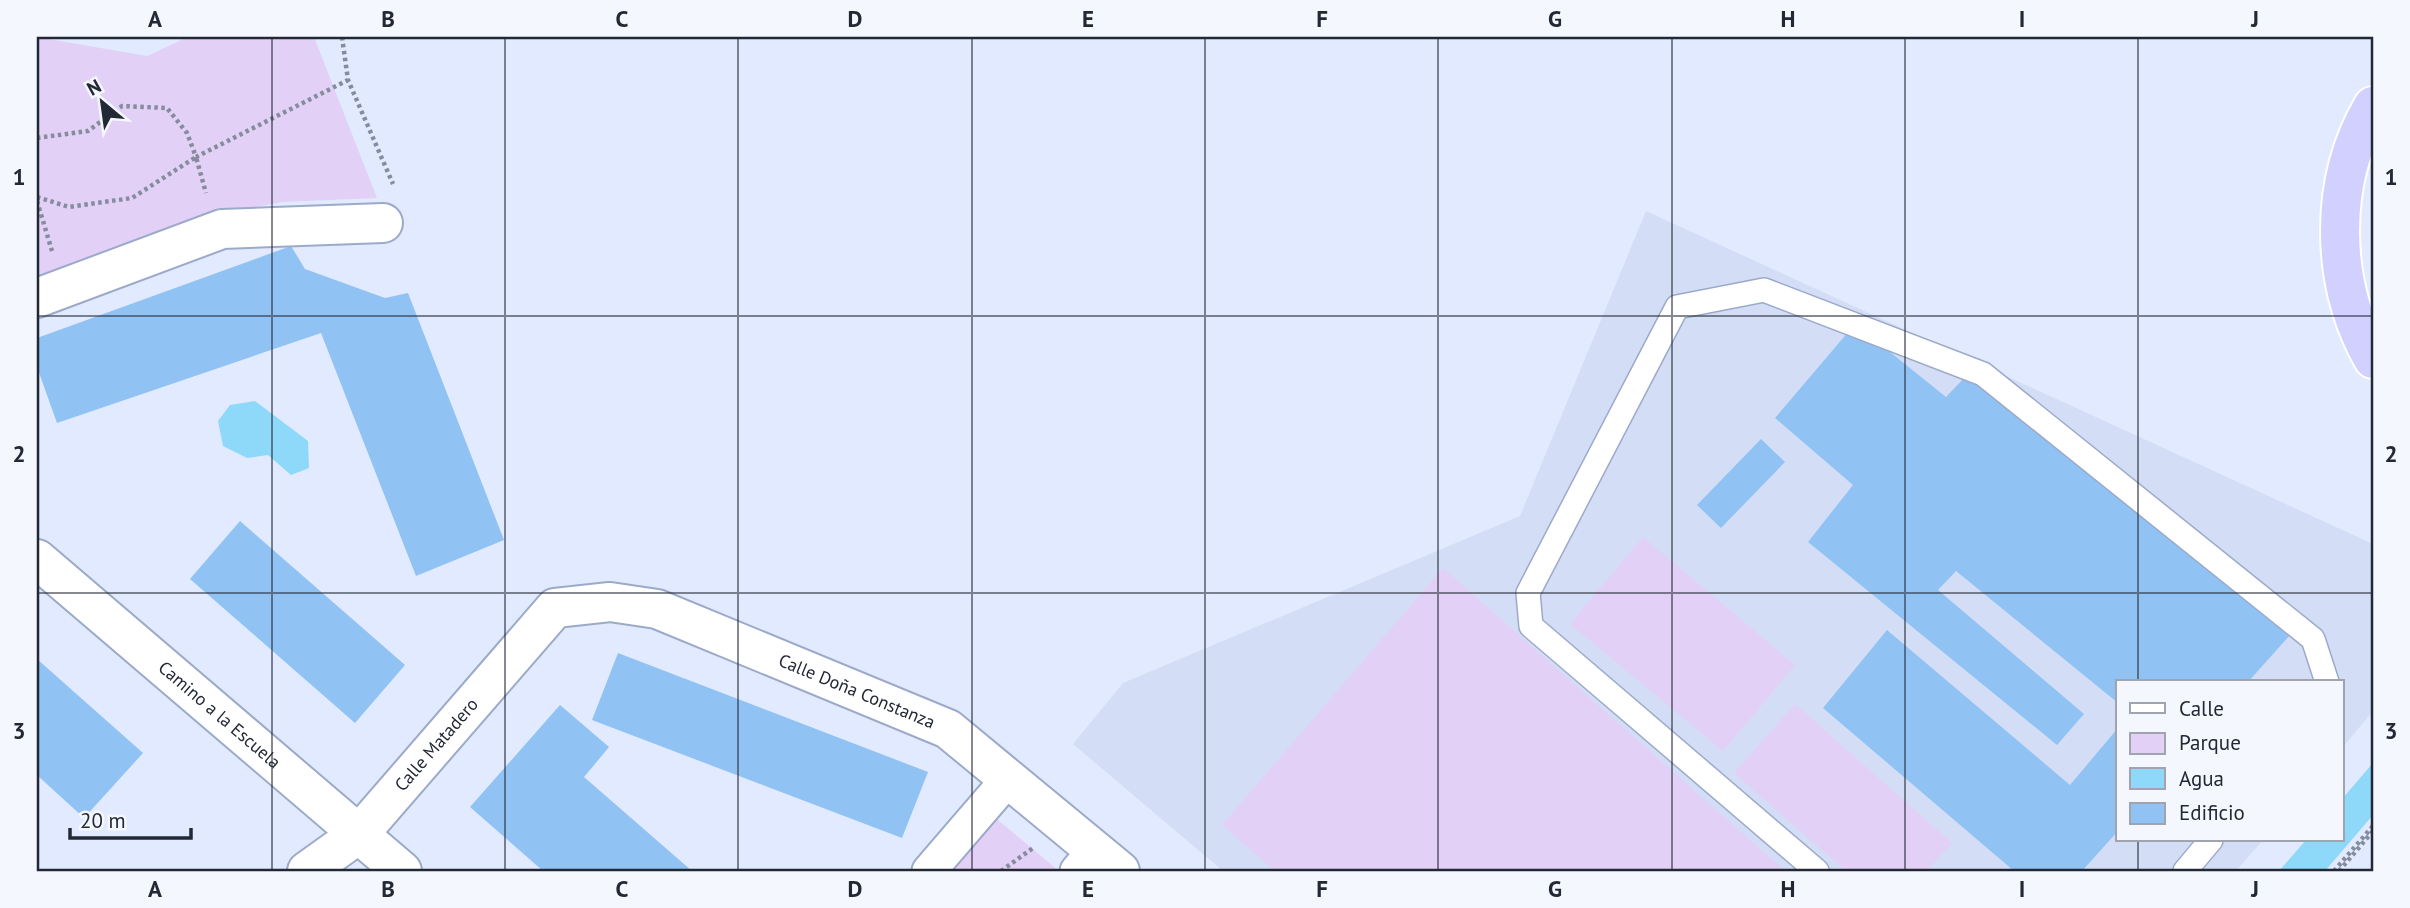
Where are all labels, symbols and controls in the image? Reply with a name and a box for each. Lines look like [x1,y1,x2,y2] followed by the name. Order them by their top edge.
[148,4,162,33] text: A
[381,4,395,33] text: B
[616,4,629,33] text: C
[848,4,862,33] text: D
[1082,4,1094,33] text: E
[1316,4,1328,33] text: F
[1548,4,1562,33] text: G
[1781,4,1795,33] text: H
[2019,4,2025,33] text: I
[2250,4,2259,33] text: J
[66,66,136,136] north arrow
[82,74,105,101] text: N
[12,162,26,191] text: 1
[2384,162,2398,191] text: 1
[12,439,26,468] text: 2
[2384,439,2398,468] text: 2
[775,648,939,733] street label: Calle Doña Constanza
[154,656,286,773] street label: Camino a la Escuela
[2116,680,2344,842] legend
[389,693,483,796] street label: Calle Matadero
[2179,695,2224,722] text: Calle
[12,716,26,745] text: 3
[2384,716,2398,745] text: 3
[2179,729,2241,756] text: Parque
[2179,765,2224,792] text: Agua
[70,796,191,840] scale bar
[2179,799,2245,826] text: Edificio
[80,807,126,834] text: 20 m
[148,874,162,903] text: A
[381,874,395,903] text: B
[616,874,629,903] text: C
[848,874,862,903] text: D
[1082,874,1094,903] text: E
[1316,874,1328,903] text: F
[1548,874,1562,903] text: G
[1781,874,1795,903] text: H
[2019,874,2025,903] text: I
[2250,874,2259,903] text: J

